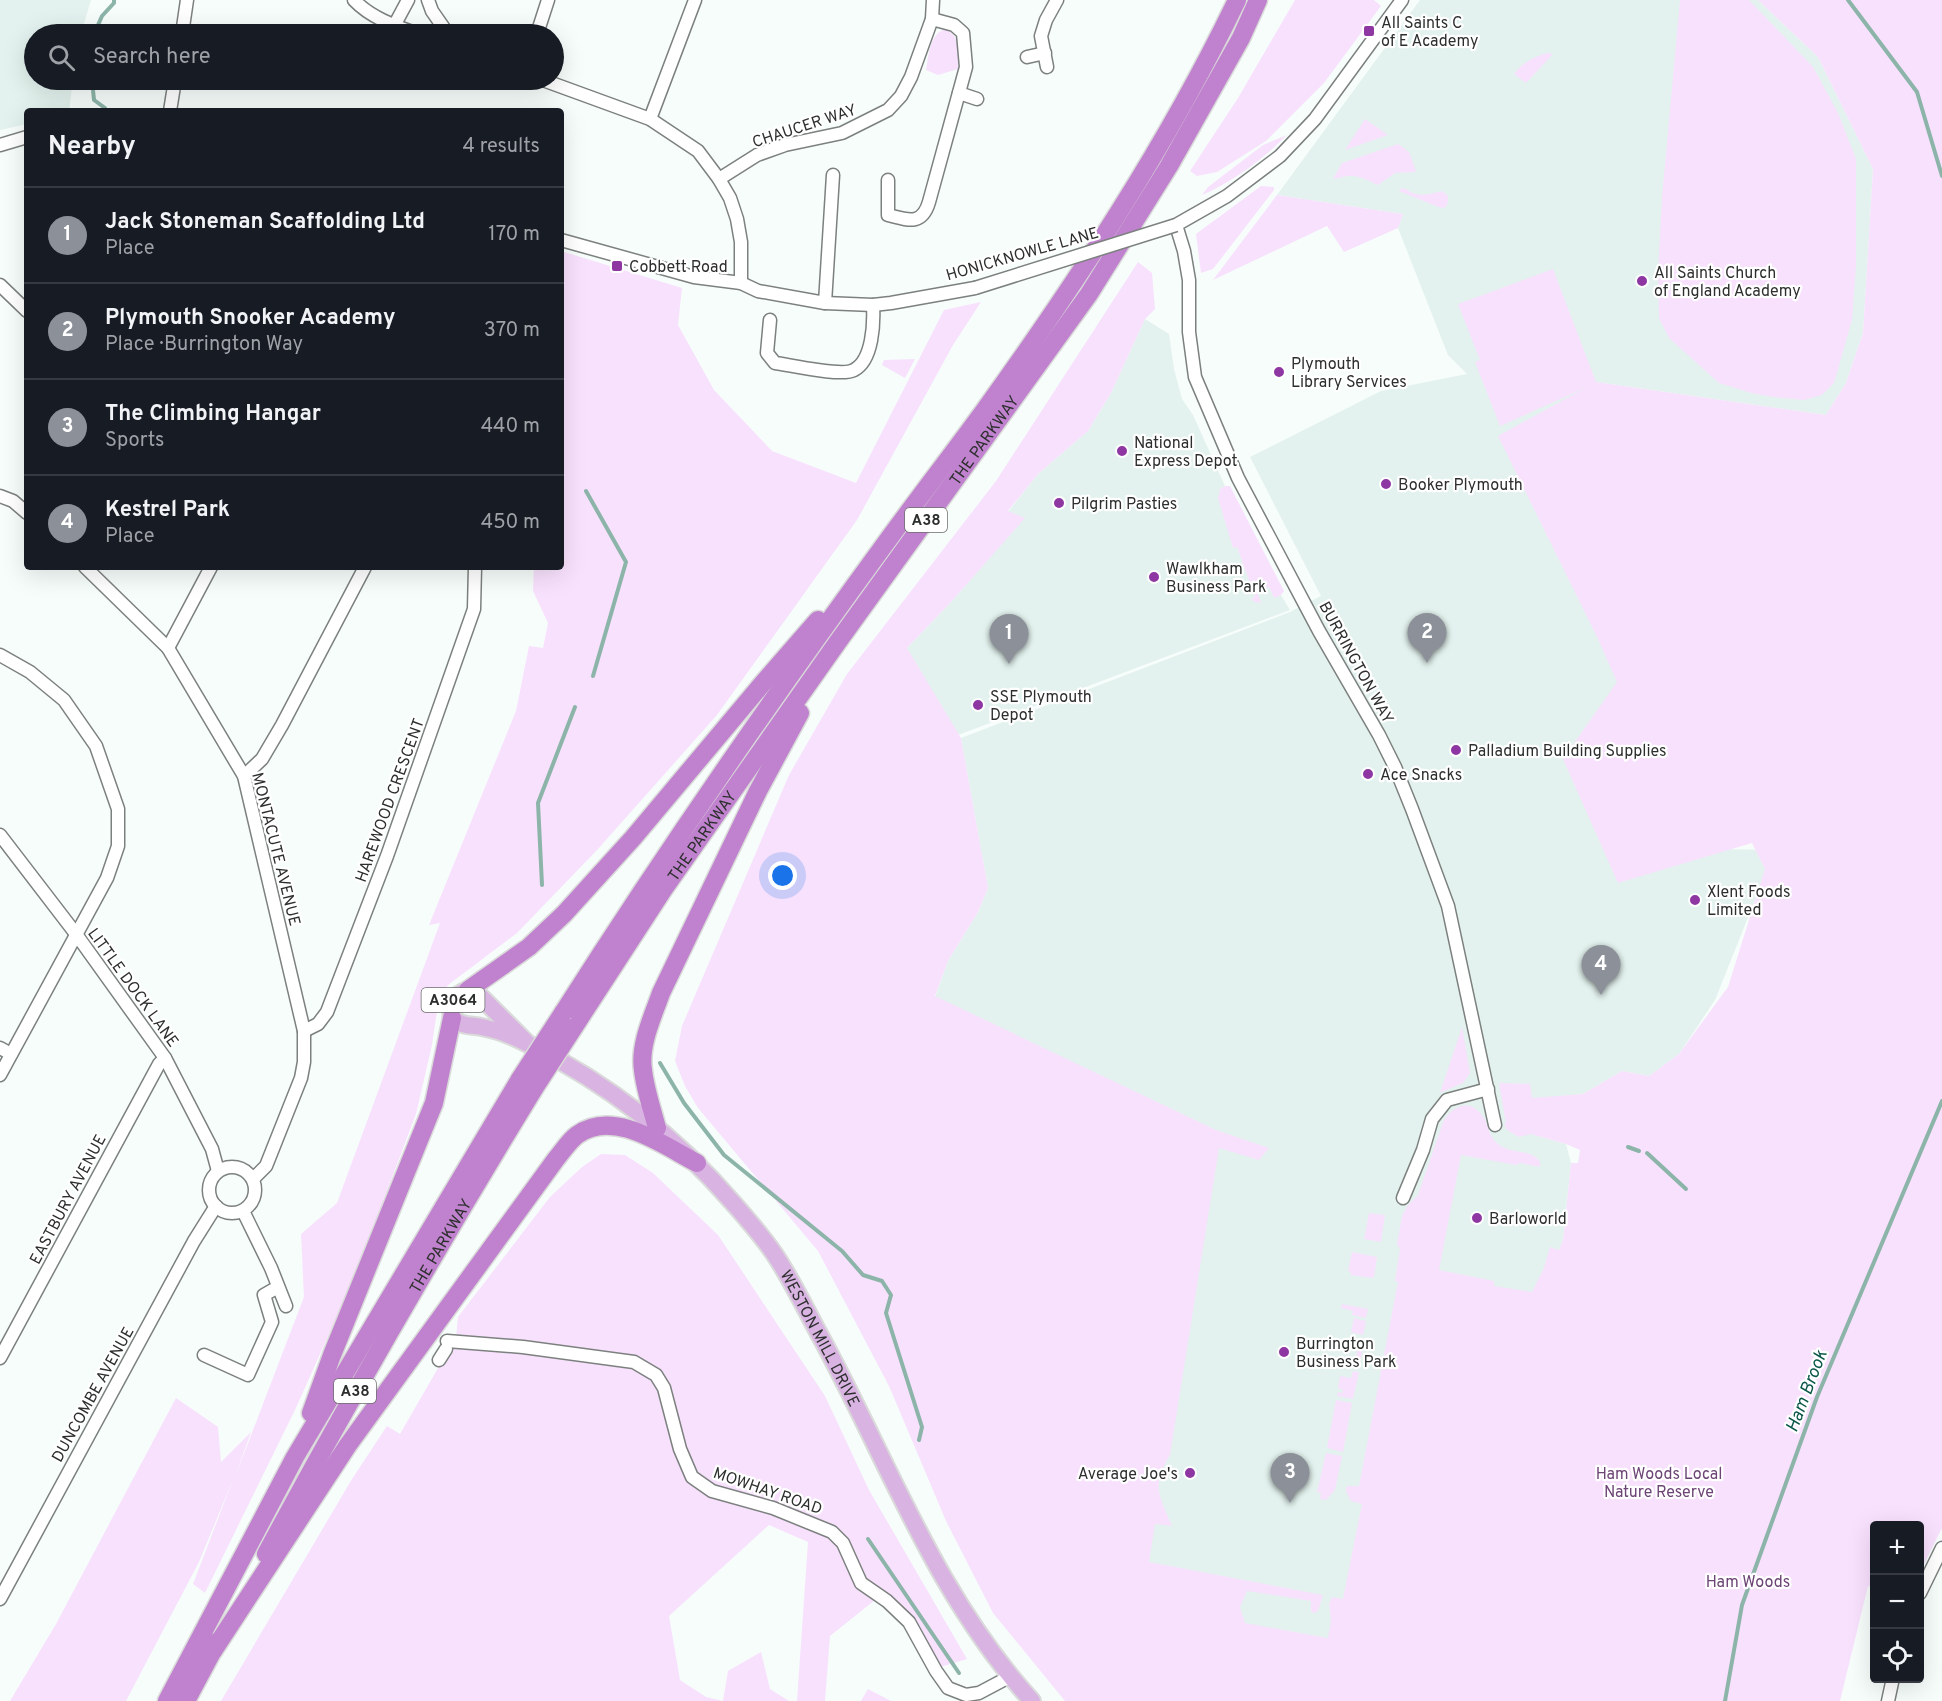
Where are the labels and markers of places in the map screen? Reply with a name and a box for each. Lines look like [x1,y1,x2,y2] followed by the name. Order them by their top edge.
[1381,14,1479,52] place label: All Saints C of E Academy
[1362,24,1376,38] marker: All Saints C of E Academy
[629,258,728,278] place label: Cobbett Road
[610,259,624,273] marker: Cobbett Road
[1654,264,1801,302] place label: All Saints Church of England Academy
[1635,274,1649,288] marker: All Saints Church of England Academy
[1291,355,1407,393] place label: Plymouth Library Services
[1272,365,1286,379] marker: Plymouth Library Services
[1134,434,1238,472] place label: National Express Depot
[1115,444,1129,458] marker: National Express Depot
[1398,476,1523,496] place label: Booker Plymouth
[1379,477,1393,491] marker: Booker Plymouth
[1071,495,1177,515] place label: Pilgrim Pasties
[1052,496,1066,510] marker: Pilgrim Pasties
[1166,560,1267,598] place label: Wawlkham Business Park
[1147,570,1161,584] marker: Wawlkham Business Park
[990,614,1028,664] pin: 1
[1408,614,1446,663] pin: 2
[990,688,1092,726] place label: SSE Plymouth Depot
[971,698,985,712] marker: SSE Plymouth Depot
[1468,742,1666,762] place label: Palladium Building Supplies
[1449,743,1463,757] marker: Palladium Building Supplies
[1380,766,1462,786] place label: Ace Snacks
[1361,767,1375,781] marker: Ace Snacks
[1707,883,1790,921] place label: Xlent Foods Limited
[1688,893,1702,907] marker: Xlent Foods Limited
[1582,946,1620,995] pin: 4
[1489,1210,1567,1230] place label: Barloworld
[1470,1211,1484,1225] marker: Barloworld
[1296,1335,1397,1373] place label: Burrington Business Park
[1277,1345,1291,1359] marker: Burrington Business Park
[1270,1454,1310,1503] pin: 3
[1078,1465,1178,1485] place label: Average Joe's
[1183,1466,1197,1480] marker: Average Joe's

